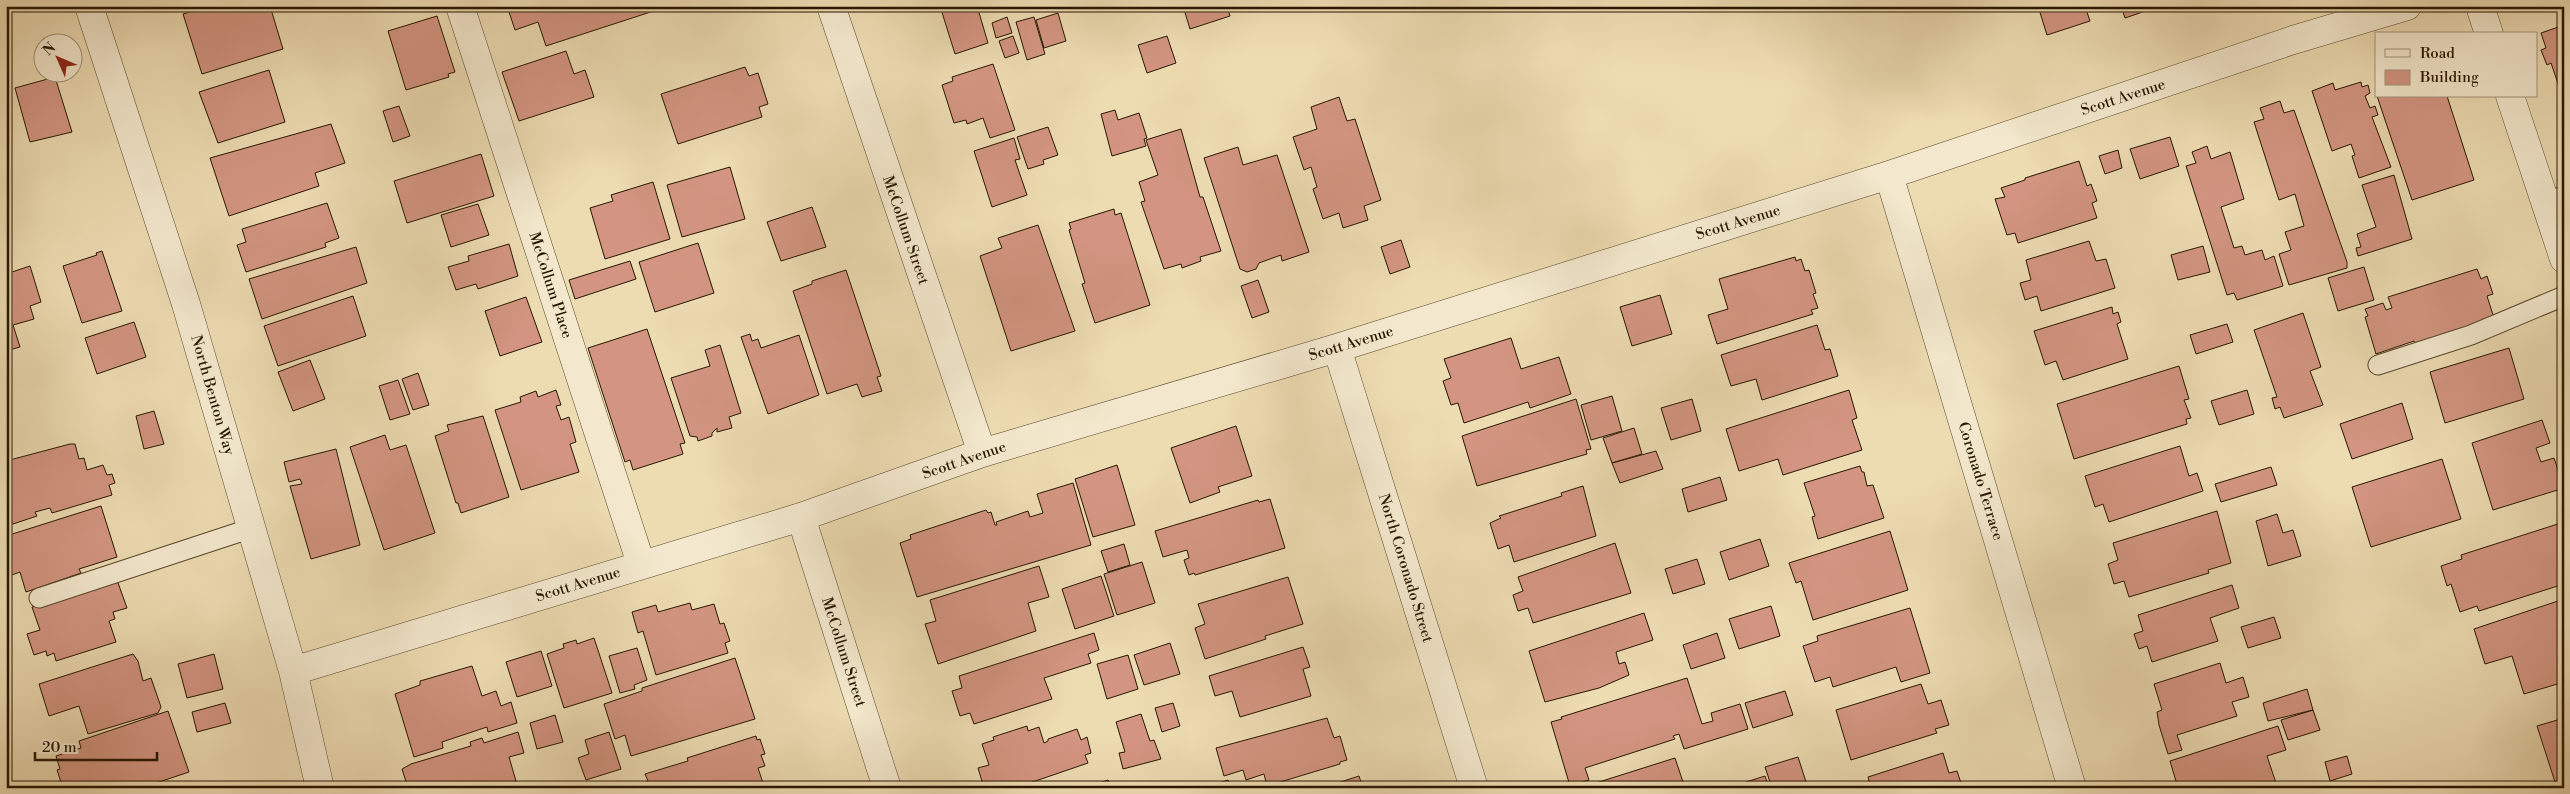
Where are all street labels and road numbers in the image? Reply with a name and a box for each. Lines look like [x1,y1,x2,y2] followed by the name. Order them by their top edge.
[2079,75,2168,120] street label: Scott Avenue
[878,173,933,288] street label: McCollum Street
[1693,201,1783,244] street label: Scott Avenue
[524,230,577,341] street label: McCollum Place
[1306,322,1396,365] street label: Scott Avenue
[186,333,239,458] street label: North Benton Way
[1953,420,2008,543] street label: Coronado Terrace
[920,437,1009,484] street label: Scott Avenue
[1374,491,1437,646] street label: North Coronado Street
[533,563,623,606] street label: Scott Avenue
[817,595,870,710] street label: McCollum Street

